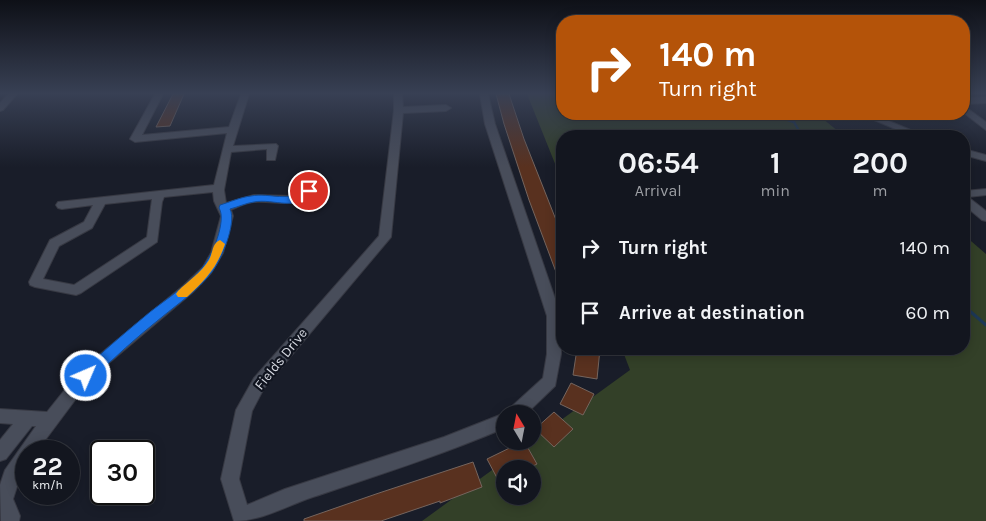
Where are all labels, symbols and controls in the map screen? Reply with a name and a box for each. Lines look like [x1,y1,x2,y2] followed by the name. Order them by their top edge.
[659,34,757,75] text: 140 m
[576,35,641,100] icon: right
[659,76,757,102] text: Turn right
[618,145,699,181] text: 06:54
[770,145,781,181] text: 1
[852,145,908,181] text: 200
[288,170,330,212] pin
[295,177,323,205] icon: arrive
[635,181,682,200] text: Arrival
[761,181,790,200] text: min
[872,181,887,200] text: m
[576,234,604,262] icon: right
[619,237,708,259] text: Turn right
[900,237,950,259] text: 140 m
[576,299,604,327] icon: arrive
[619,302,805,324] text: Arrive at destination
[906,302,950,324] text: 60 m
[251,325,311,393] street label: Fields Drive
[59,349,111,401] position arrow
[496,405,541,450] north arrow
[496,405,541,505] map controls
[90,440,155,505] speed limit sign: 30
[32,452,63,481] text: 22
[496,460,541,505] button: sound
[32,478,63,492] text: km/h

